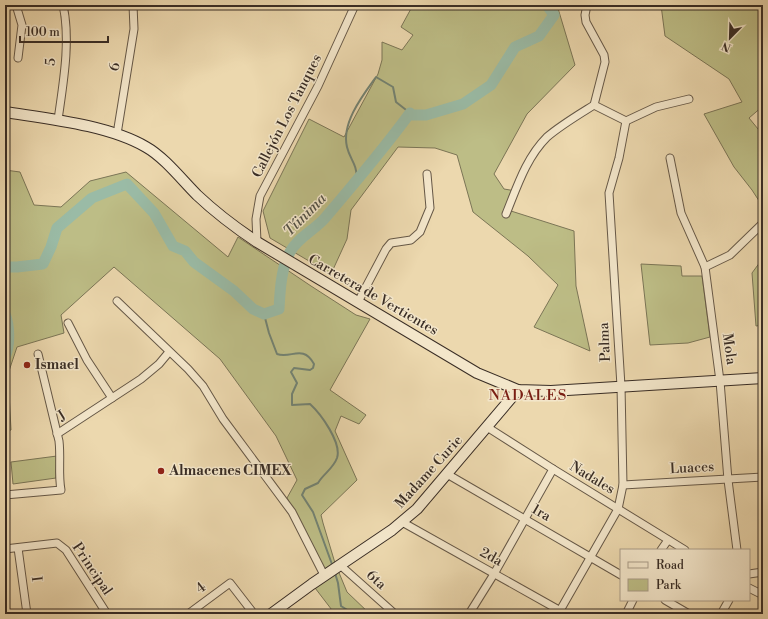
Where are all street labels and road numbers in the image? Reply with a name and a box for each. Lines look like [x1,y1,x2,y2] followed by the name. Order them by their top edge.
[248,51,326,181] street label: Callejón Los Tanques
[42,57,60,66] street label: 5
[105,61,125,73] street label: 6
[305,250,441,340] street label: Carretera de Vertientes
[595,321,615,362] street label: Palma
[718,332,740,367] street label: Mola
[54,407,70,426] street label: J
[391,432,467,512] street label: Madame Curie
[566,457,618,499] street label: Nadales
[669,458,715,478] street label: Luaces
[528,500,555,526] street label: 1ra
[68,539,116,599] street label: Principal
[477,544,506,571] street label: 2da
[362,566,390,594] street label: 6ta
[27,575,45,583] street label: I
[192,578,210,598] street label: 4

